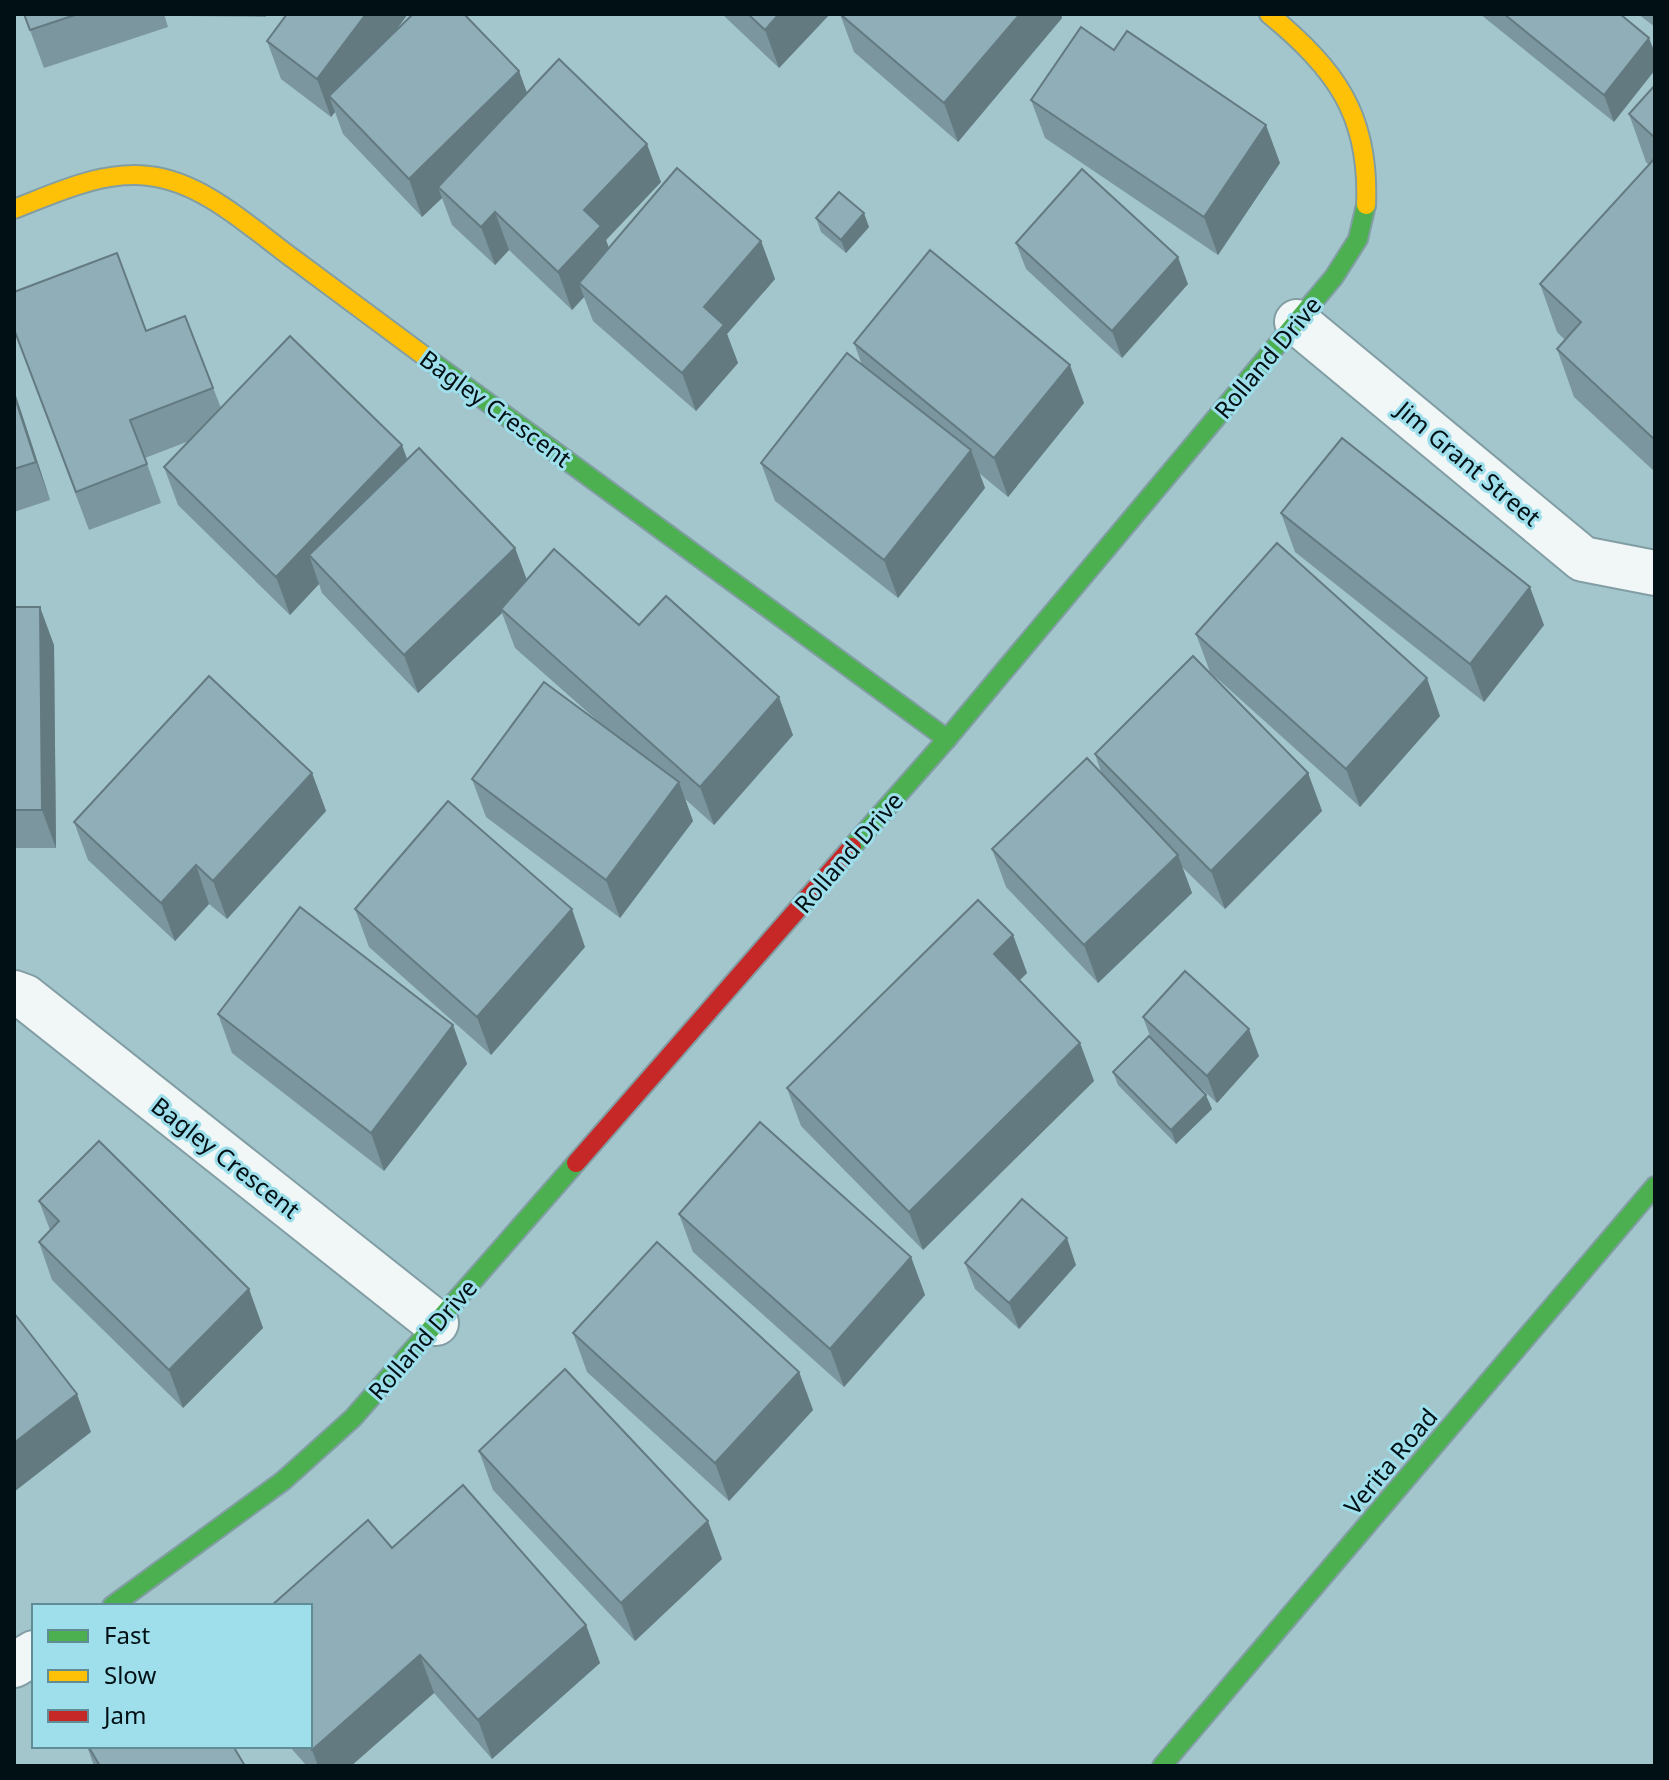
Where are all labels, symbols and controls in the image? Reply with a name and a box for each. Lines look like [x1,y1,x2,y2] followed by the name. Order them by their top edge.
[1206,289,1328,425] street label: Rolland Drive
[414,342,579,474] street label: Bagley Crescent
[1388,392,1548,533] street label: Jim Grant Street
[786,784,910,920] street label: Rolland Drive
[145,1089,307,1226] street label: Bagley Crescent
[360,1271,484,1407] street label: Rolland Drive
[1336,1401,1444,1521] street label: Verita Road
[32,1604,312,1748] legend
[104,1618,150,1651] text: Fast
[104,1658,156,1691] text: Slow
[102,1698,146,1731] text: Jam

